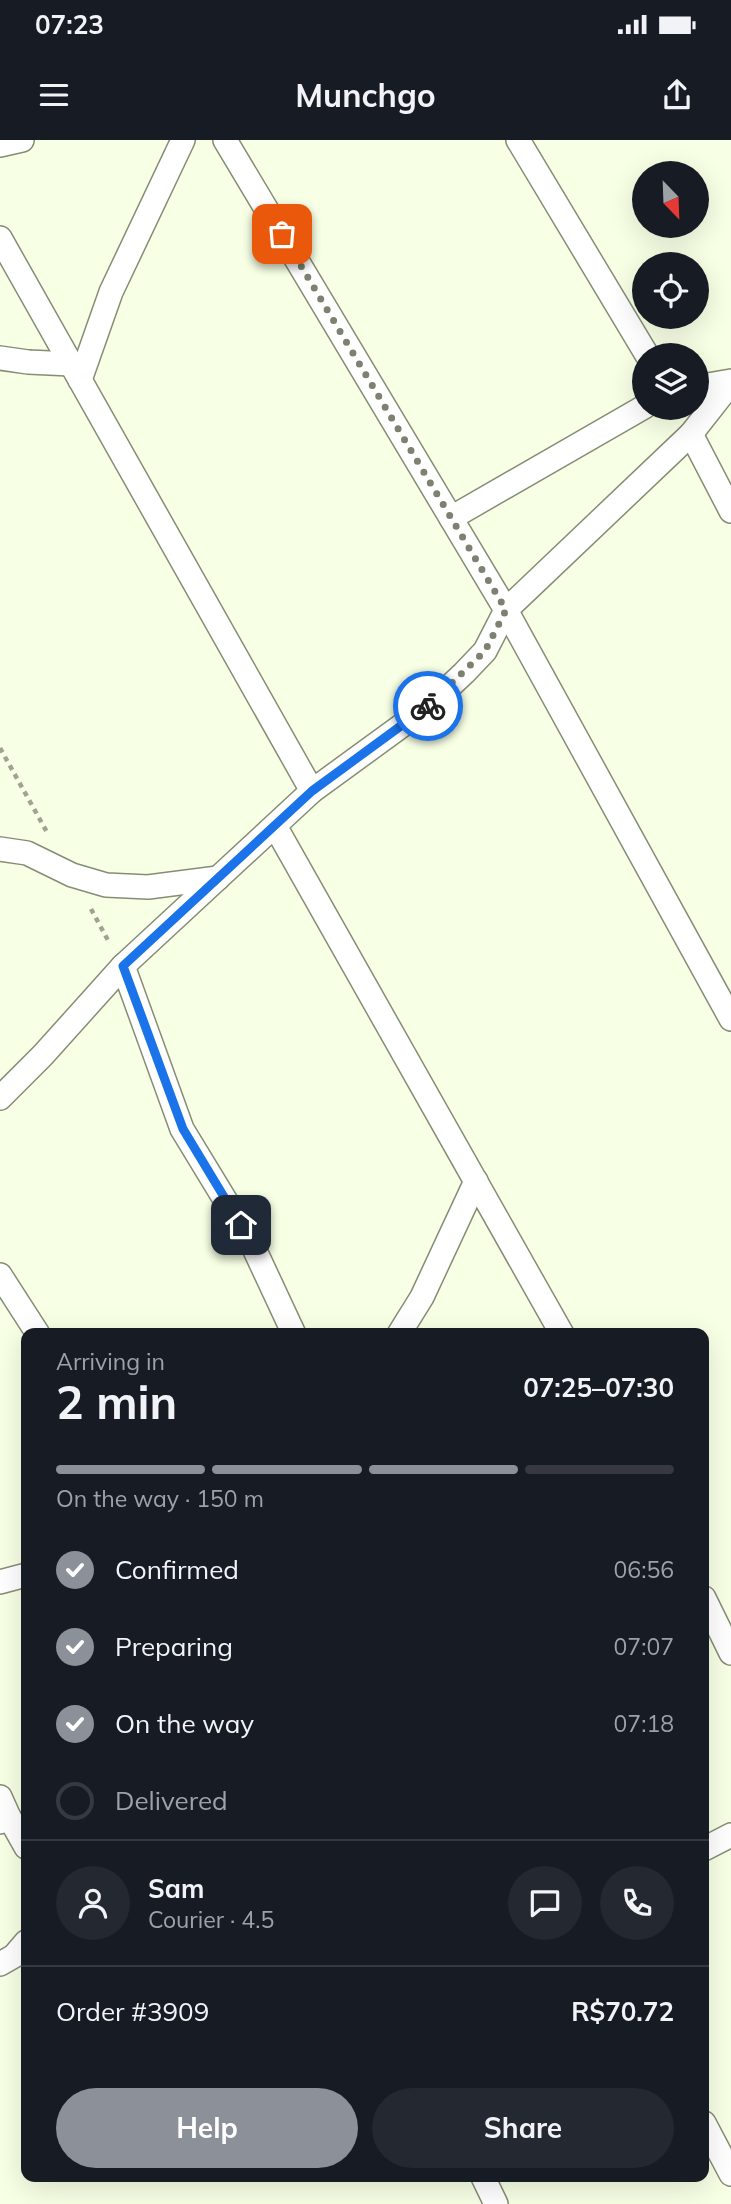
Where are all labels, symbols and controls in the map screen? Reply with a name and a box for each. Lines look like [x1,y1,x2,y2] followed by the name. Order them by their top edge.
[35,8,104,41] text: 07:23
[295,75,436,115] text: Munchgo
[35,76,73,114] icon: menu
[658,76,696,114] icon: share
[632,161,709,238] north arrow
[632,161,709,420] map controls
[252,204,312,264] pin
[263,215,301,253] icon: bag
[632,252,709,329] button: locate
[632,343,709,420] button: layers
[393,671,463,741] courier
[409,687,447,725] icon: bike
[211,1195,271,1255] pin
[222,1206,260,1244] icon: home
[56,1347,165,1376] text: Arriving in
[523,1371,674,1404] text: 07:25–07:30
[56,1373,177,1431] text: 2 min
[56,1484,264,1513] text: On the way · 150 m
[56,1551,94,1589] icon: check
[115,1553,239,1586] text: Confirmed
[614,1555,674,1584] text: 06:56
[56,1628,94,1666] icon: check
[115,1630,233,1663] text: Preparing
[614,1632,674,1661] text: 07:07
[56,1705,94,1743] icon: check
[115,1707,254,1740] text: On the way
[614,1709,674,1738] text: 07:18
[115,1784,228,1817] text: Delivered
[56,1866,130,1940] button: person
[508,1866,582,1940] button: chat
[600,1866,674,1940] button: phone
[148,1872,204,1905] text: Sam
[148,1905,274,1934] text: Courier · 4.5
[56,1995,209,2028] text: Order #3909
[571,1995,674,2028] text: R$70.72
[56,2088,358,2168] button: Help
[372,2088,674,2168] button: Share

